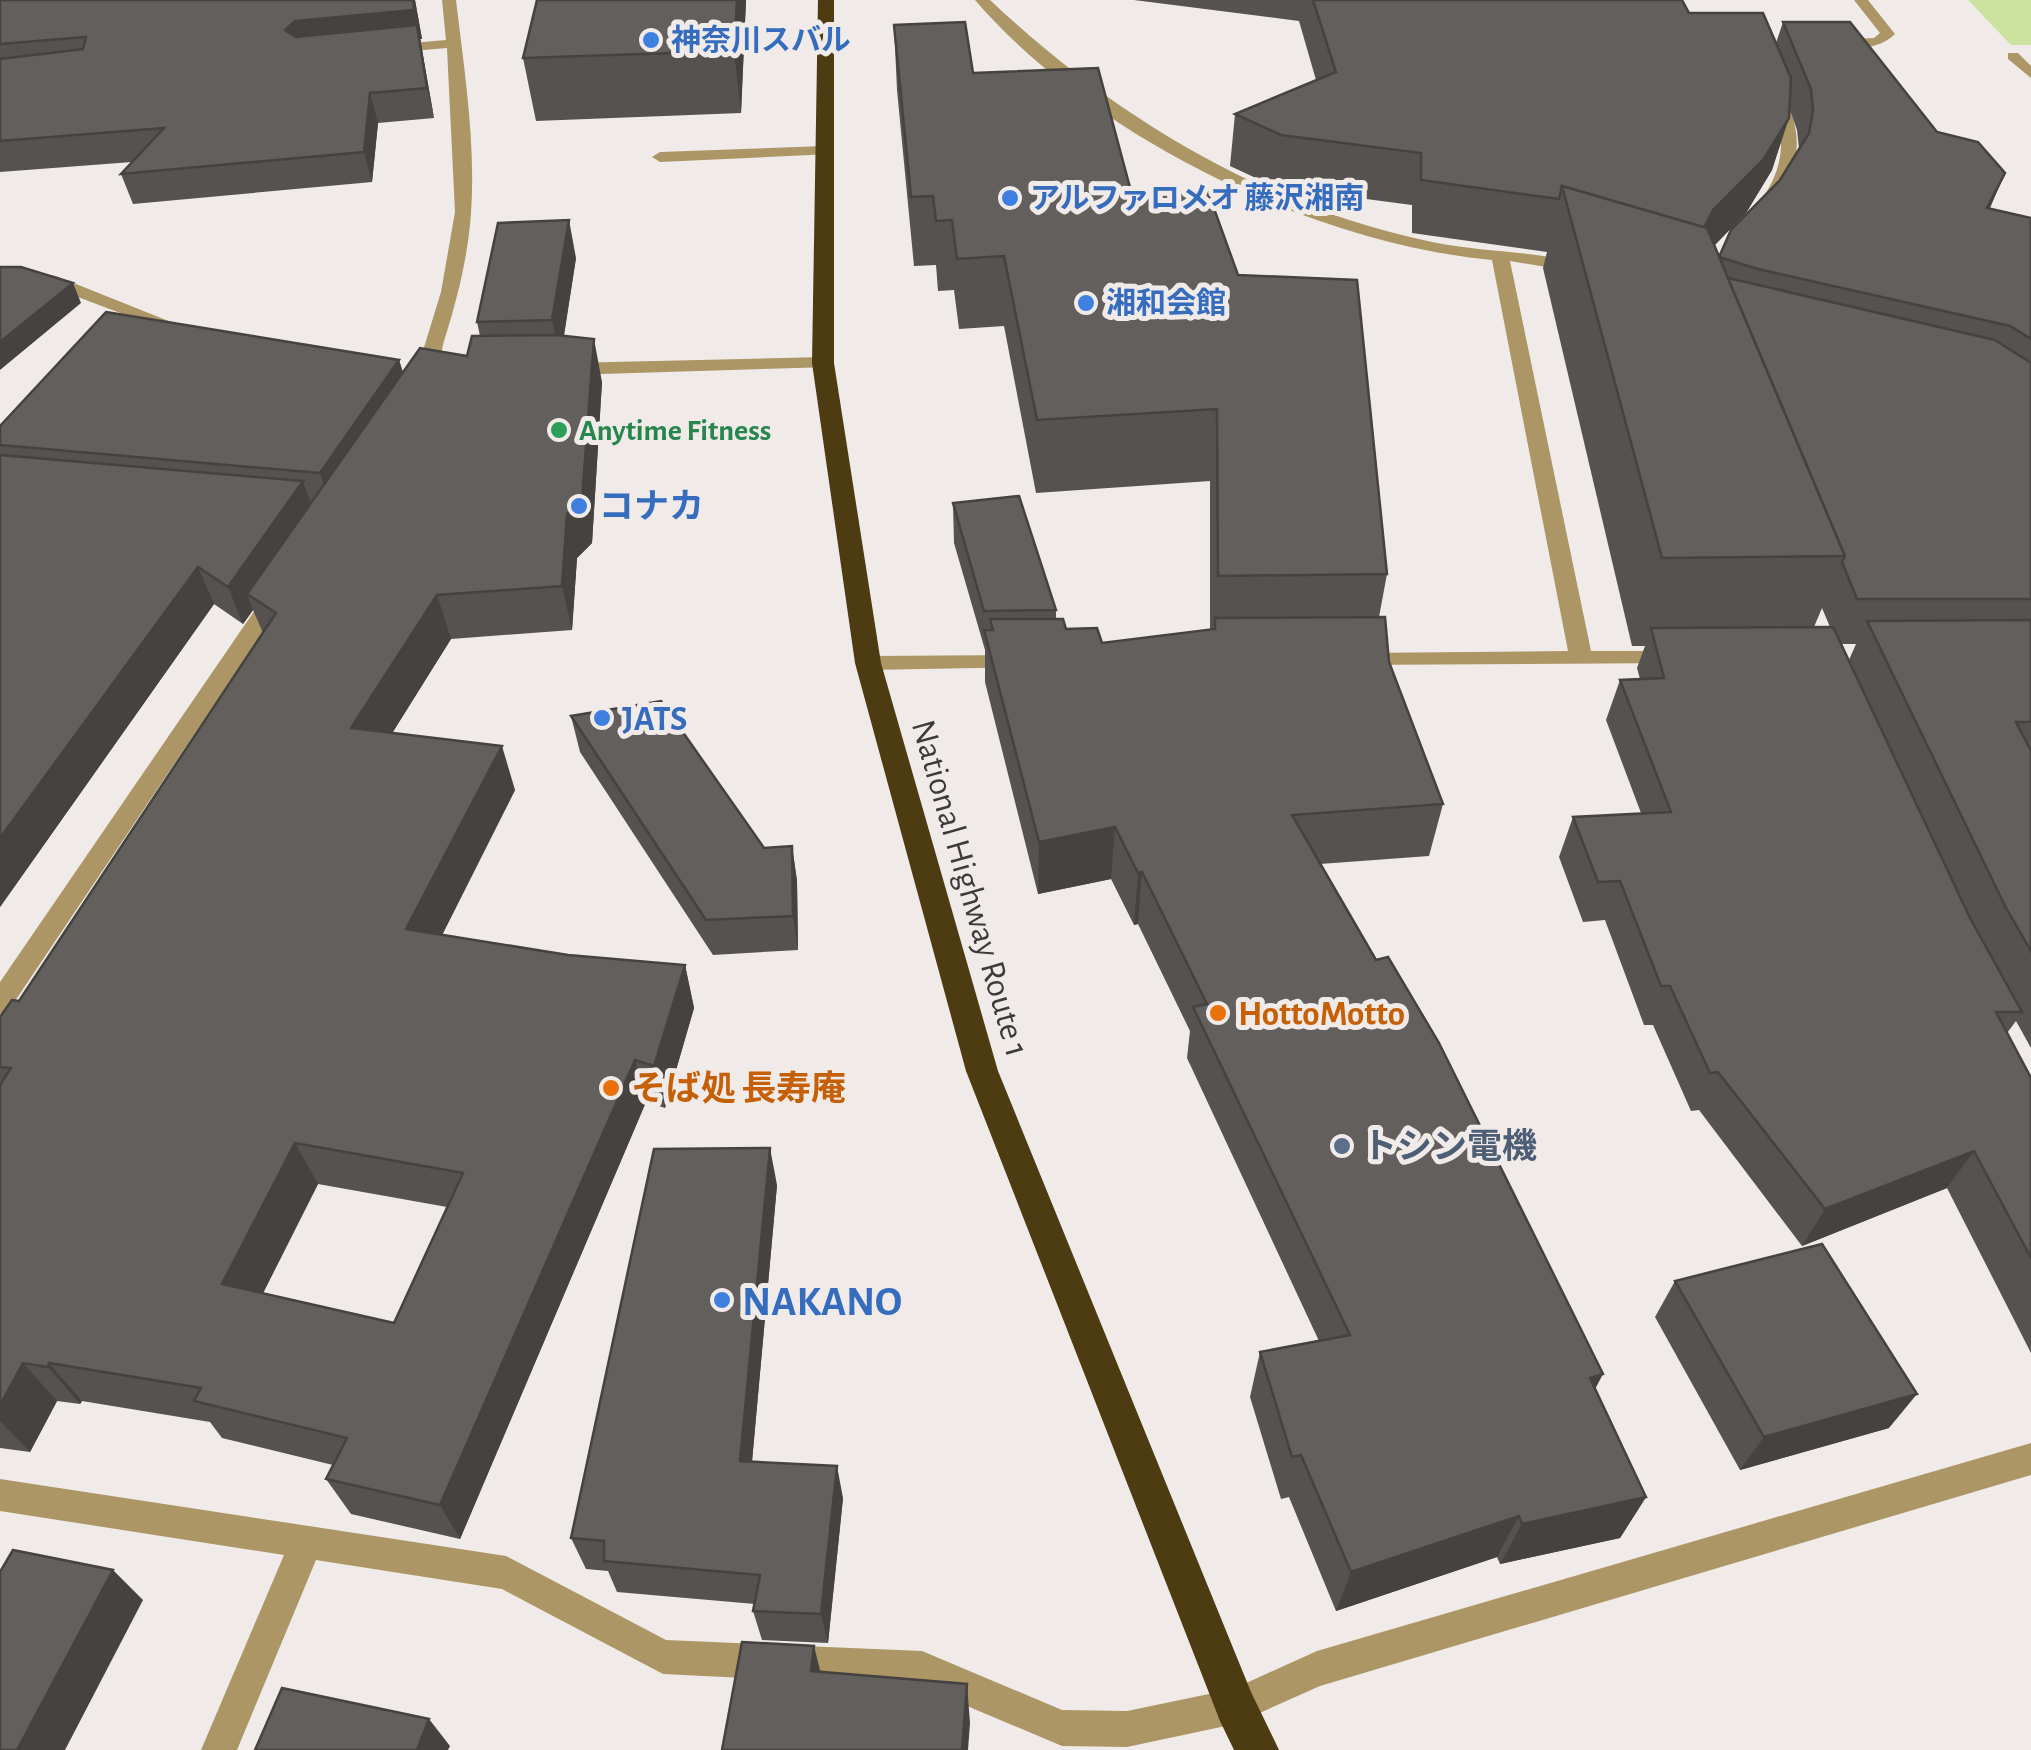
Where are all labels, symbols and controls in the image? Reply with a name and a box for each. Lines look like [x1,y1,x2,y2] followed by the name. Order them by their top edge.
[671,24,851,56] place label: 神奈川スバル
[640,29,662,51] marker: 神奈川スバル
[1030,182,1364,214] place label: アルファロメオ 藤沢湘南
[999,187,1021,209] marker: アルファロメオ 藤沢湘南
[1106,287,1226,319] place label: 湘和会館
[1075,292,1097,314] marker: 湘和会館
[579,416,771,446] place label: Anytime Fitness
[548,419,570,441] marker: Anytime Fitness
[599,489,704,525] place label: コナカ
[568,495,590,517] marker: コナカ
[622,702,688,737] place label: JATS
[591,707,613,729] marker: JATS
[905,716,1034,1061] street label: National Highway Route 1
[1238,997,1405,1032] place label: HottoMotto
[1207,1002,1229,1024] marker: HottoMotto
[631,1070,846,1107] place label: そば処 長寿庵
[600,1077,622,1099] marker: そば処 長寿庵
[1362,1128,1537,1165] place label: トシン電機
[1331,1135,1353,1157] marker: トシン電機
[742,1281,902,1323] place label: NAKANO
[711,1289,733,1311] marker: NAKANO

